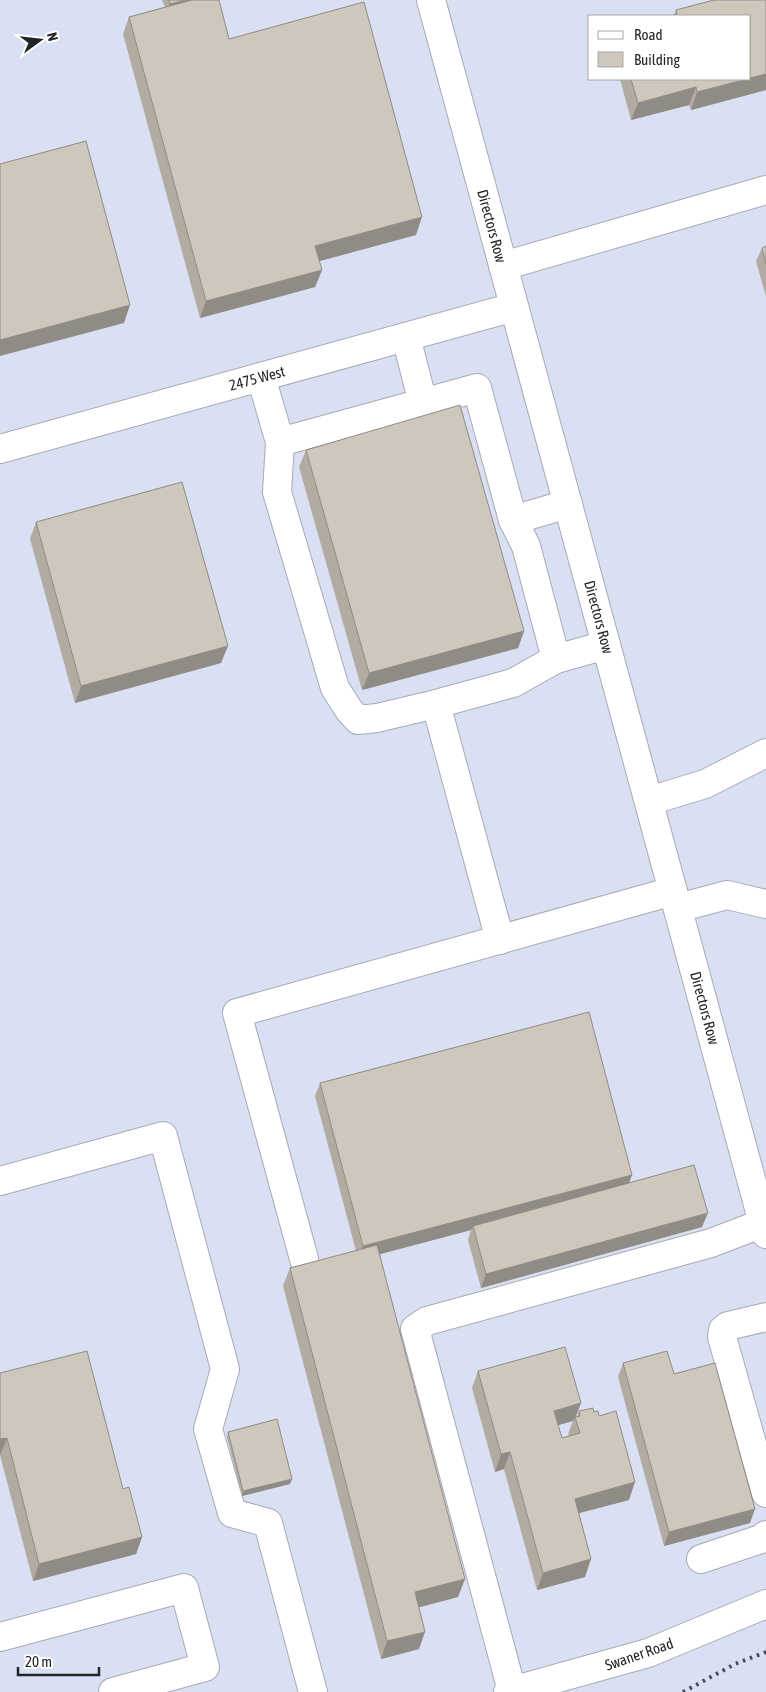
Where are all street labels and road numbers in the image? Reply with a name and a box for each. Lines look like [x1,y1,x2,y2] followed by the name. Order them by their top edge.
[474,188,510,264] street label: Directors Row
[227,362,287,394] street label: 2475 West
[581,579,617,655] street label: Directors Row
[687,970,723,1046] street label: Directors Row
[603,1634,675,1674] street label: Swaner Road

